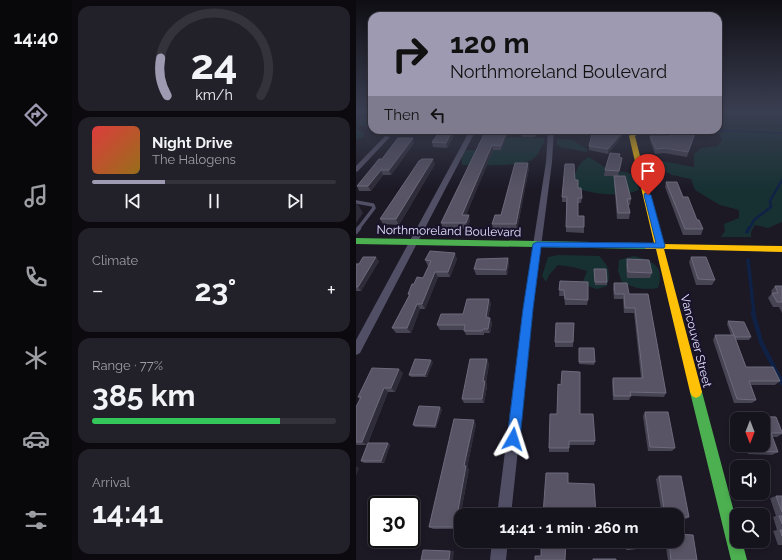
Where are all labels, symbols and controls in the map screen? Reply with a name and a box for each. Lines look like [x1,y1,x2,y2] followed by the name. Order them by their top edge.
[14,27,58,48] text: 14:40
[450,27,530,60] text: 120 m
[384,28,436,80] icon: right
[190,40,238,89] text: 24
[450,61,667,82] text: Northmoreland Boulevard
[195,87,233,103] text: km/h
[22,101,50,129] icon: directions
[427,104,449,126] icon: left
[384,106,419,124] text: Then
[152,134,232,152] text: Night Drive
[152,152,236,167] text: The Halogens
[631,154,665,195] pin
[637,160,659,182] icon: arrive
[22,182,50,210] icon: music
[122,190,144,212] icon: previous
[203,190,225,212] icon: pause
[284,190,306,212] icon: next
[376,223,522,239] street label: Northmoreland Boulevard
[92,253,138,268] text: Climate
[22,263,50,291] icon: phone
[194,273,236,308] text: 23°
[92,277,104,303] text: −
[327,277,336,303] text: +
[678,293,714,389] street label: Vancouver Street
[22,344,50,372] icon: climate
[92,358,163,373] text: Range · 77%
[92,378,195,413] text: 385 km
[730,412,770,452] north arrow
[730,412,770,548] map controls
[492,418,534,460] position arrow
[22,425,50,453] icon: car
[730,460,770,500] button: sound
[92,475,130,490] text: Arrival
[92,495,163,530] text: 14:41
[368,496,420,548] speed limit sign: 30
[22,506,50,534] icon: filters
[730,508,770,548] button: search
[499,519,639,537] text: 14:41 · 1 min · 260 m

